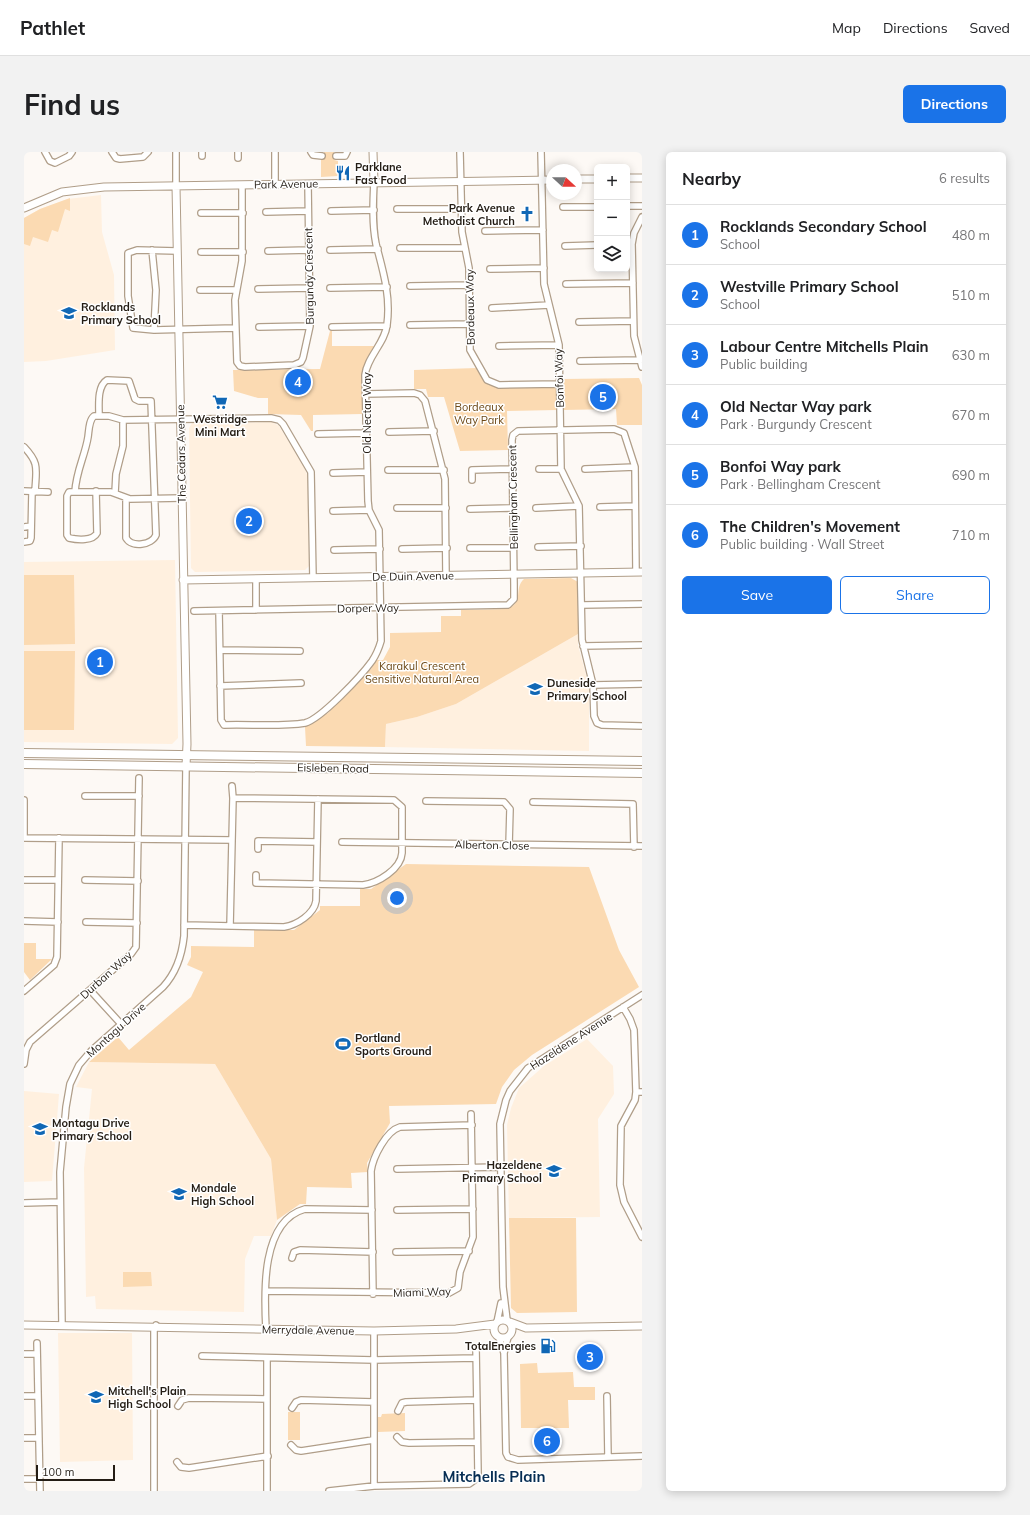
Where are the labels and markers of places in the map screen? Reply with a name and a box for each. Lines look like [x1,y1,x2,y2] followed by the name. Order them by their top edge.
[355,160,407,187] place label: Parklane Fast Food
[334,164,352,182] restaurant icon: Parklane Fast Food
[423,201,515,228] place label: Park Avenue Methodist Church
[518,205,536,223] church icon: Park Avenue Methodist Church
[81,300,161,327] place label: Rocklands Primary School
[60,304,78,322] school or university icon: Rocklands Primary School
[285,367,311,397] pin: 4
[590,382,616,412] pin: 5
[211,393,229,411] supermarket icon: Westridge Mini Mart
[193,412,247,439] place label: Westridge Mini Mart
[236,506,262,536] pin: 2
[87,647,113,677] pin: 1
[547,676,627,703] place label: Duneside Primary School
[526,680,544,698] school or university icon: Duneside Primary School
[355,1031,432,1058] place label: Portland Sports Ground
[334,1035,352,1053] sports icon: Portland Sports Ground
[52,1116,132,1143] place label: Montagu Drive Primary School
[31,1120,49,1138] school or university icon: Montagu Drive Primary School
[462,1158,542,1185] place label: Hazeldene Primary School
[545,1162,563,1180] school or university icon: Hazeldene Primary School
[191,1181,254,1208] place label: Mondale High School
[170,1185,188,1203] school or university icon: Mondale High School
[539,1337,557,1355] fuel station icon: TotalEnergies
[465,1339,536,1353] place label: TotalEnergies
[577,1342,603,1372] pin: 3
[108,1384,186,1411] place label: Mitchell's Plain High School
[87,1388,105,1406] school or university icon: Mitchell's Plain High School
[534,1426,560,1456] pin: 6

